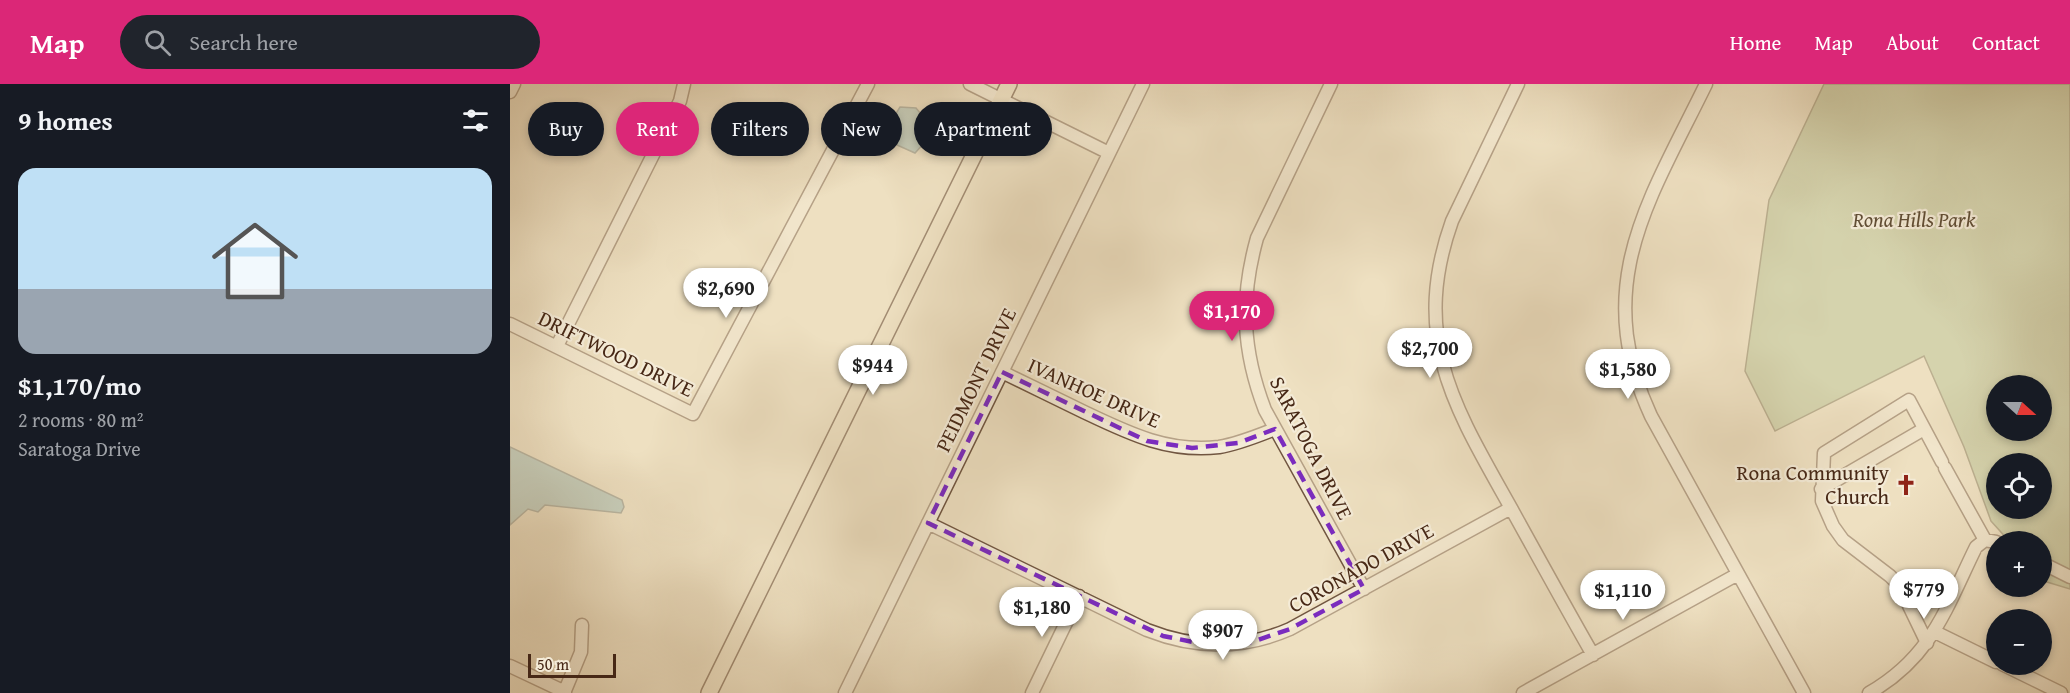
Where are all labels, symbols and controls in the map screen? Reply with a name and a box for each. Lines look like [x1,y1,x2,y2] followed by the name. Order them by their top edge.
[120,15,540,69] search box
[30,22,84,63] text: Map
[141,26,174,59] icon: search
[189,26,298,58] text: Search here
[1730,27,1781,58] text: Home
[1814,27,1853,58] text: Map
[1886,27,1939,58] text: About
[1972,27,2040,58] text: Contact
[18,101,113,140] text: 9 homes
[528,102,604,156] chip: Buy
[616,102,699,156] chip: Rent
[711,102,809,156] chip: Filters
[821,102,902,156] chip: New
[914,102,1052,156] chip: Apartment
[459,104,492,137] icon: filters
[1852,204,1976,235] park label: Rona Hills Park
[201,207,309,315] icon: home
[677,268,775,319] pin: $2,690
[697,273,755,302] text: $2,690
[1183,291,1281,342] pin: $1,170
[1203,296,1261,325] text: $1,170
[927,302,1024,457] street label: PEIDMONT DRIVE
[533,303,699,405] street label: DRIFTWOOD DRIVE
[1381,328,1479,379] pin: $2,700
[1401,333,1459,362] text: $2,700
[837,345,909,396] pin: $944
[1023,349,1166,436] street label: IVANHOE DRIVE
[1579,349,1677,400] pin: $1,580
[852,350,894,379] text: $944
[1599,354,1657,383] text: $1,580
[18,366,141,405] text: $1,170/mo
[1262,371,1361,525] street label: SARATOGA DRIVE
[1986,375,2052,441] north arrow
[1986,375,2052,675] map controls
[18,405,144,434] text: 2 rooms · 80 m²
[18,434,141,463] text: Saratoga Drive
[1986,453,2052,519] button: locate
[1736,457,1890,512] place label: Rona Community Church
[1894,473,1918,497] church icon: Rona Community Church
[1283,515,1439,620] street label: CORONADO DRIVE
[1986,531,2052,597] button: +
[1888,569,1960,620] pin: $779
[1574,570,1672,621] pin: $1,110
[1903,574,1945,603] text: $779
[1594,575,1652,604] text: $1,110
[993,587,1091,638] pin: $1,180
[1013,592,1071,621] text: $1,180
[1986,609,2052,675] button: −
[1187,610,1259,661] pin: $907
[1202,615,1244,644] text: $907
[528,651,616,678] scale bar
[537,652,569,676] text: 50 m

